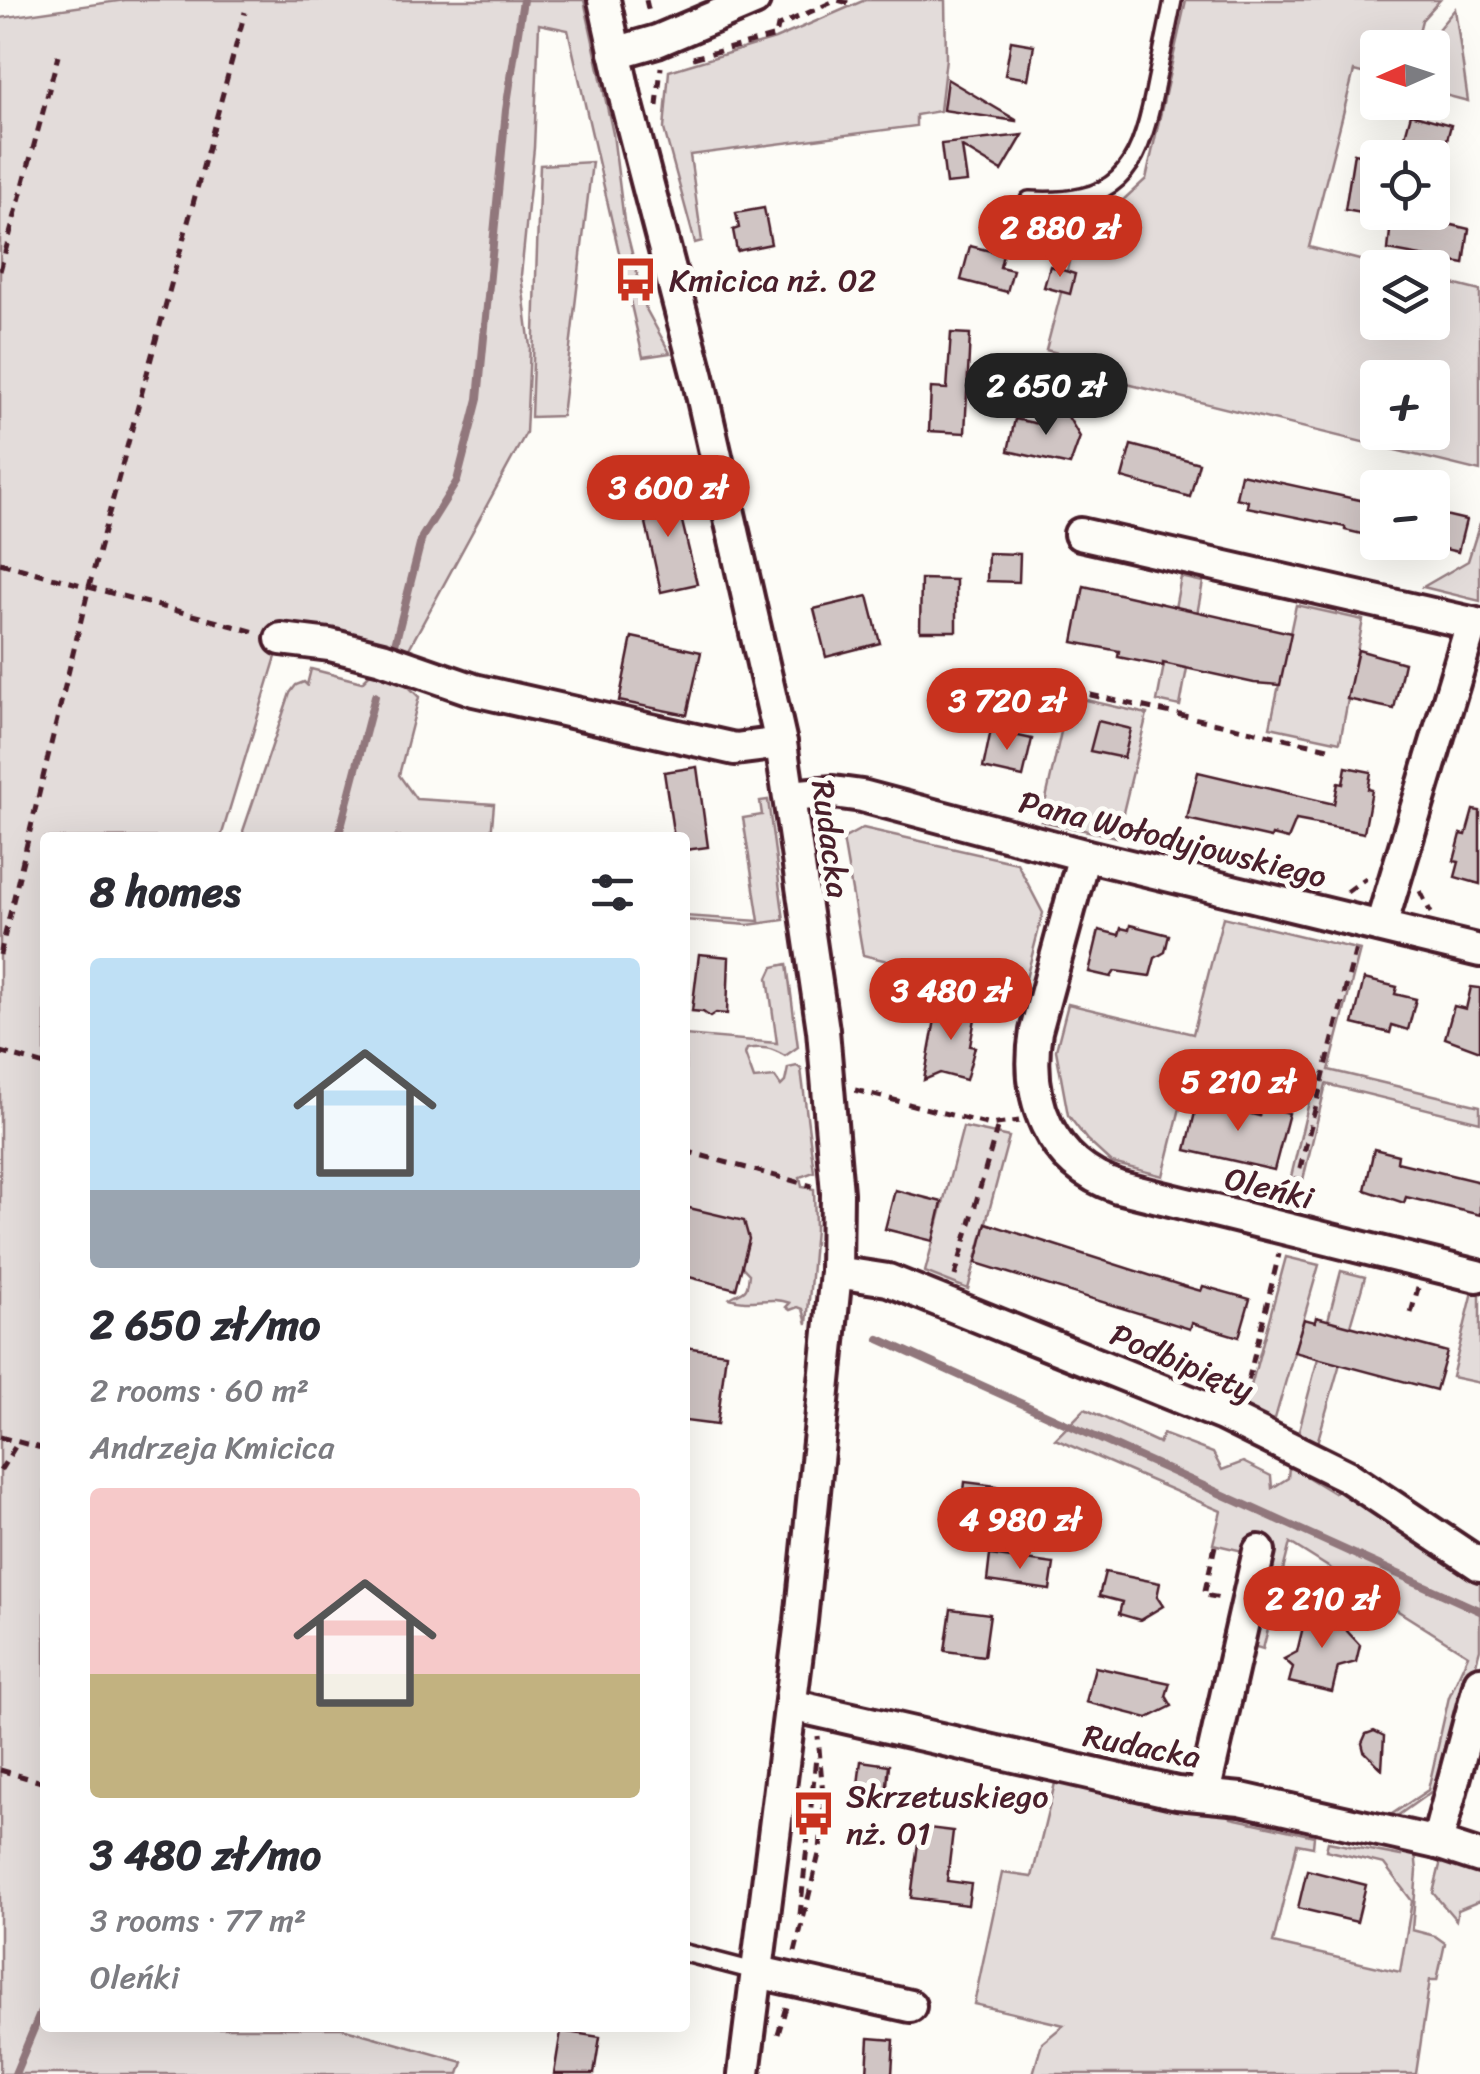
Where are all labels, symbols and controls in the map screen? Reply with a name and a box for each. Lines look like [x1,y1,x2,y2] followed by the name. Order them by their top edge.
[1360,30,1450,120] north arrow
[1360,30,1450,560] map controls
[1360,140,1450,230] button: locate
[957,195,1163,280] pin: 2 880 zł
[1000,199,1120,256] text: 2 880 zł
[1360,250,1450,340] button: layers
[669,252,876,309] place label: Kmicica nż. 02
[612,256,660,304] bus stop icon: Kmicica nż. 02
[943,353,1149,438] pin: 2 650 zł
[987,357,1105,414] text: 2 650 zł
[1360,360,1450,450] button: +
[565,455,771,540] pin: 3 600 zł
[609,459,727,516] text: 3 600 zł
[1360,470,1450,560] button: −
[904,668,1110,753] pin: 3 720 zł
[949,672,1065,729] text: 3 720 zł
[1013,774,1333,905] street label: Pana Wołodyjowskiego
[794,776,867,902] street label: Rudacka
[90,855,241,929] text: 8 homes
[585,865,640,920] icon: filters
[848,958,1054,1043] pin: 3 480 zł
[891,962,1011,1019] text: 3 480 zł
[275,1023,455,1203] icon: home
[1135,1049,1341,1134] pin: 5 210 zł
[1181,1053,1295,1110] text: 5 210 zł
[1219,1150,1320,1227] street label: Oleńki
[90,1288,320,1362] text: 2 650 zł/mo
[1101,1307,1263,1418] street label: Podbipięty
[90,1362,309,1419] text: 2 rooms · 60 m²
[90,1419,334,1476] text: Andrzeja Kmicica
[917,1487,1123,1572] pin: 4 980 zł
[959,1491,1081,1548] text: 4 980 zł
[275,1553,455,1733] icon: home
[1219,1566,1425,1651] pin: 2 210 zł
[1265,1570,1379,1627] text: 2 210 zł
[1078,1707,1206,1786] street label: Rudacka
[846,1768,1048,1862] place label: Skrzetuskiego nż. 01
[789,1790,837,1838] bus stop icon: Skrzetuskiego nż. 01
[90,1818,321,1892] text: 3 480 zł/mo
[90,1892,306,1949] text: 3 rooms · 77 m²
[90,1949,179,2006] text: Oleńki

